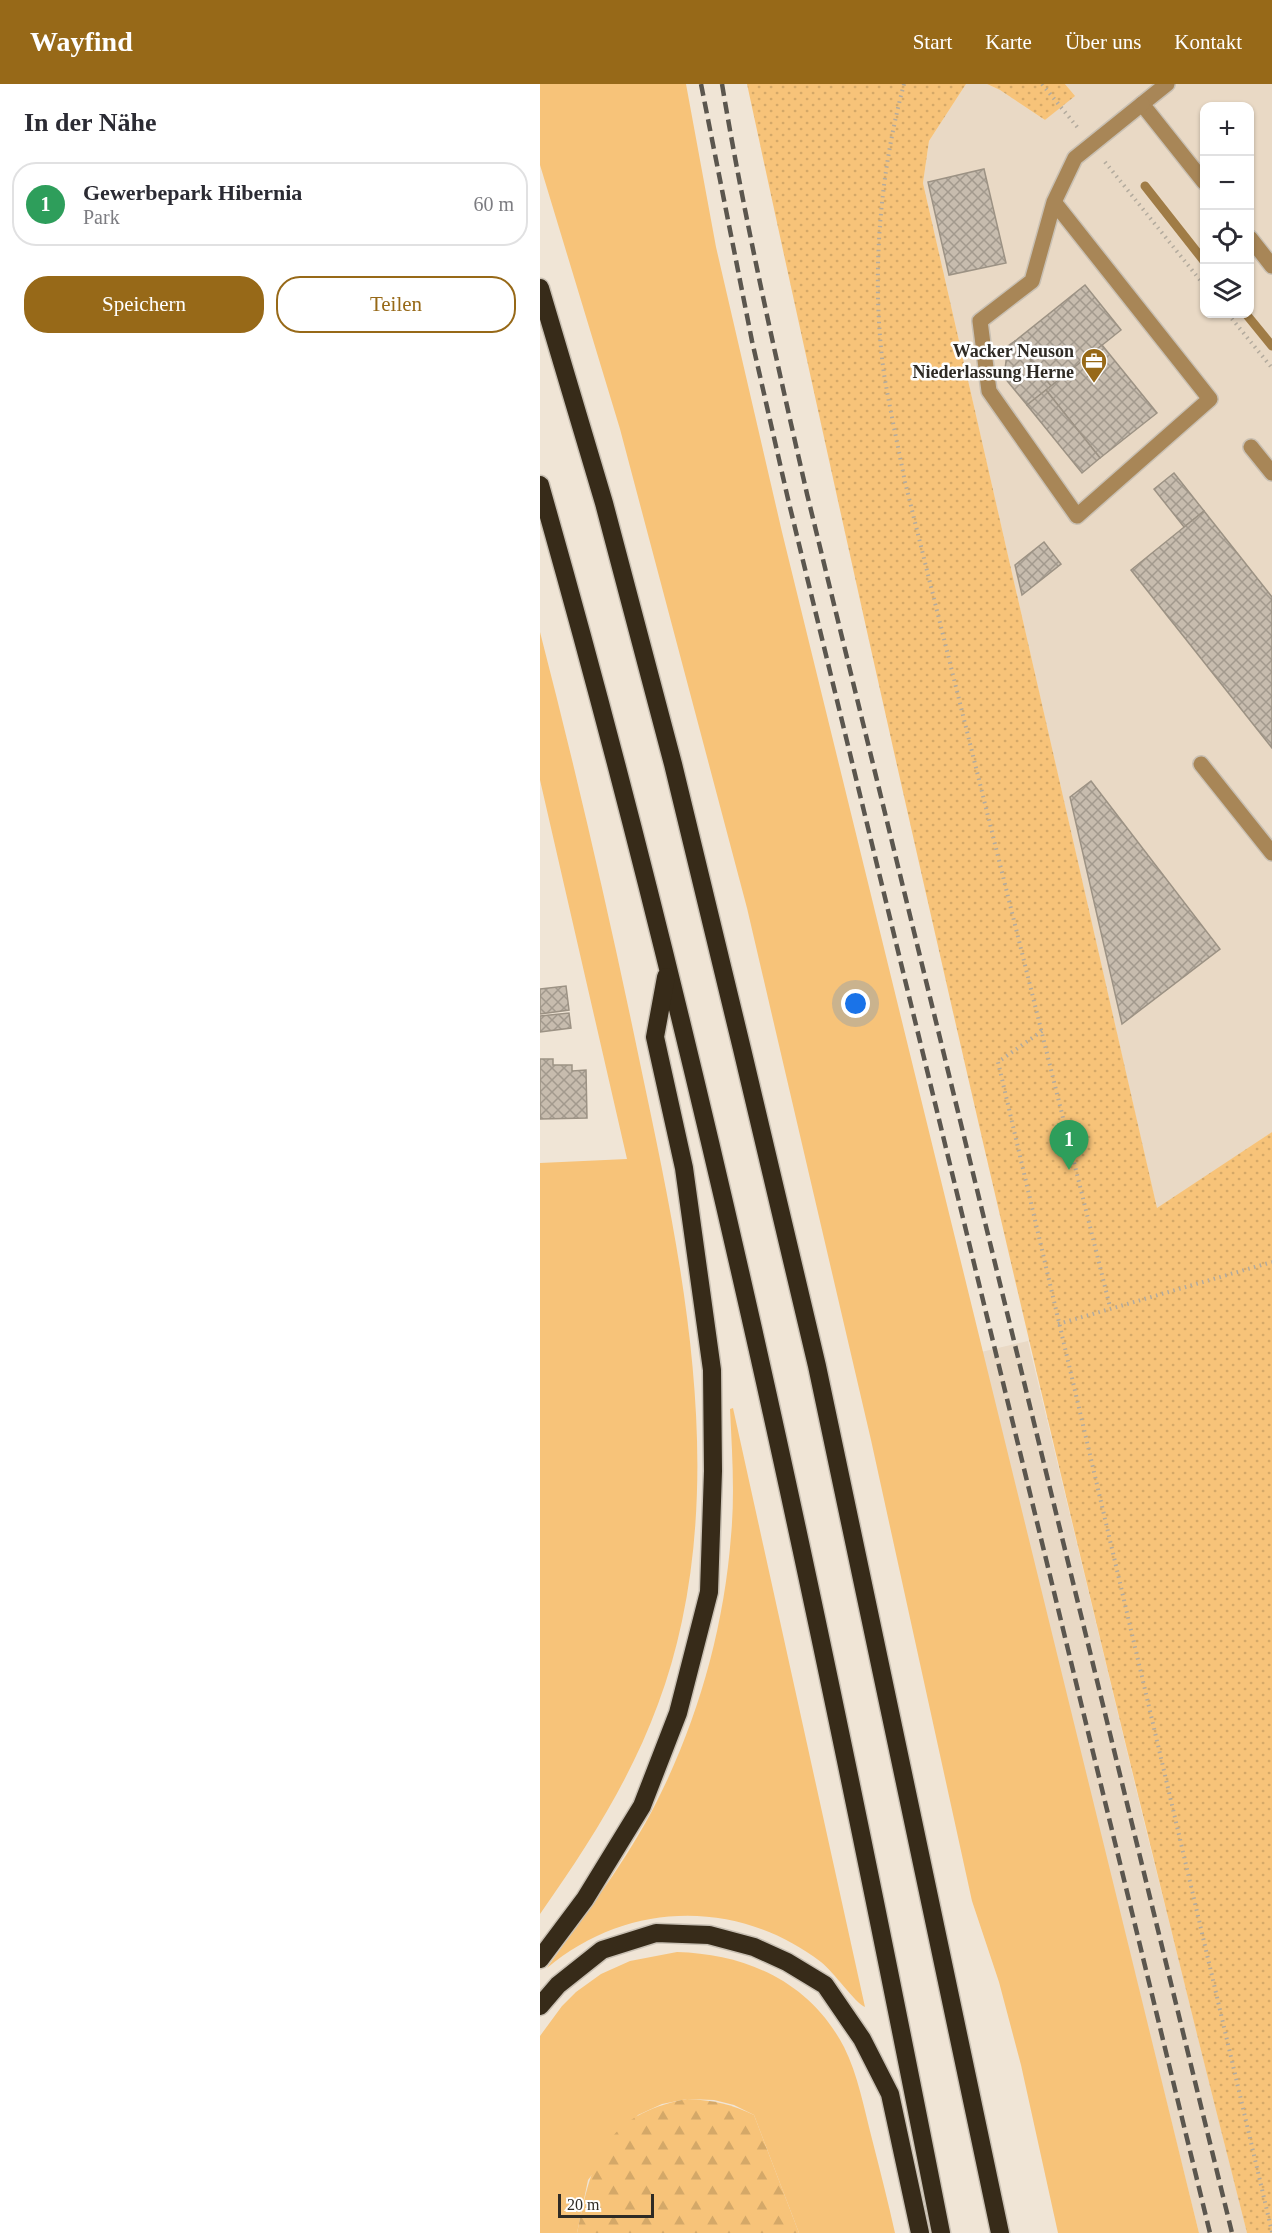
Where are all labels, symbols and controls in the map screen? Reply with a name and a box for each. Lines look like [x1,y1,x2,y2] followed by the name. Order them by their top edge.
[30,26,133,57] text: Wayfind
[913,30,952,54] text: Start
[985,30,1032,54] text: Karte
[1065,30,1141,54] text: Über uns
[1174,30,1242,54] text: Kontakt
[1200,102,1254,318] map controls
[1200,102,1254,156] button: +
[24,108,156,137] text: In der Nähe
[1200,156,1254,210] button: −
[83,180,302,205] text: Gewerbepark Hibernia
[41,193,51,215] text: 1
[473,193,514,215] text: 60 m
[83,206,120,228] text: Park
[1200,210,1254,264] button: locate
[1200,264,1254,318] button: layers
[24,276,264,333] button: Speichern
[276,276,516,333] button: Teilen
[913,341,1074,382] place label: Wacker Neuson Niederlassung Herne
[1079,346,1109,384] office icon: Wacker Neuson Niederlassung Herne
[841,989,870,1018] your location
[1050,1120,1088,1170] pin: 1
[558,2191,654,2218] scale bar
[567,2196,599,2213] text: 20 m

